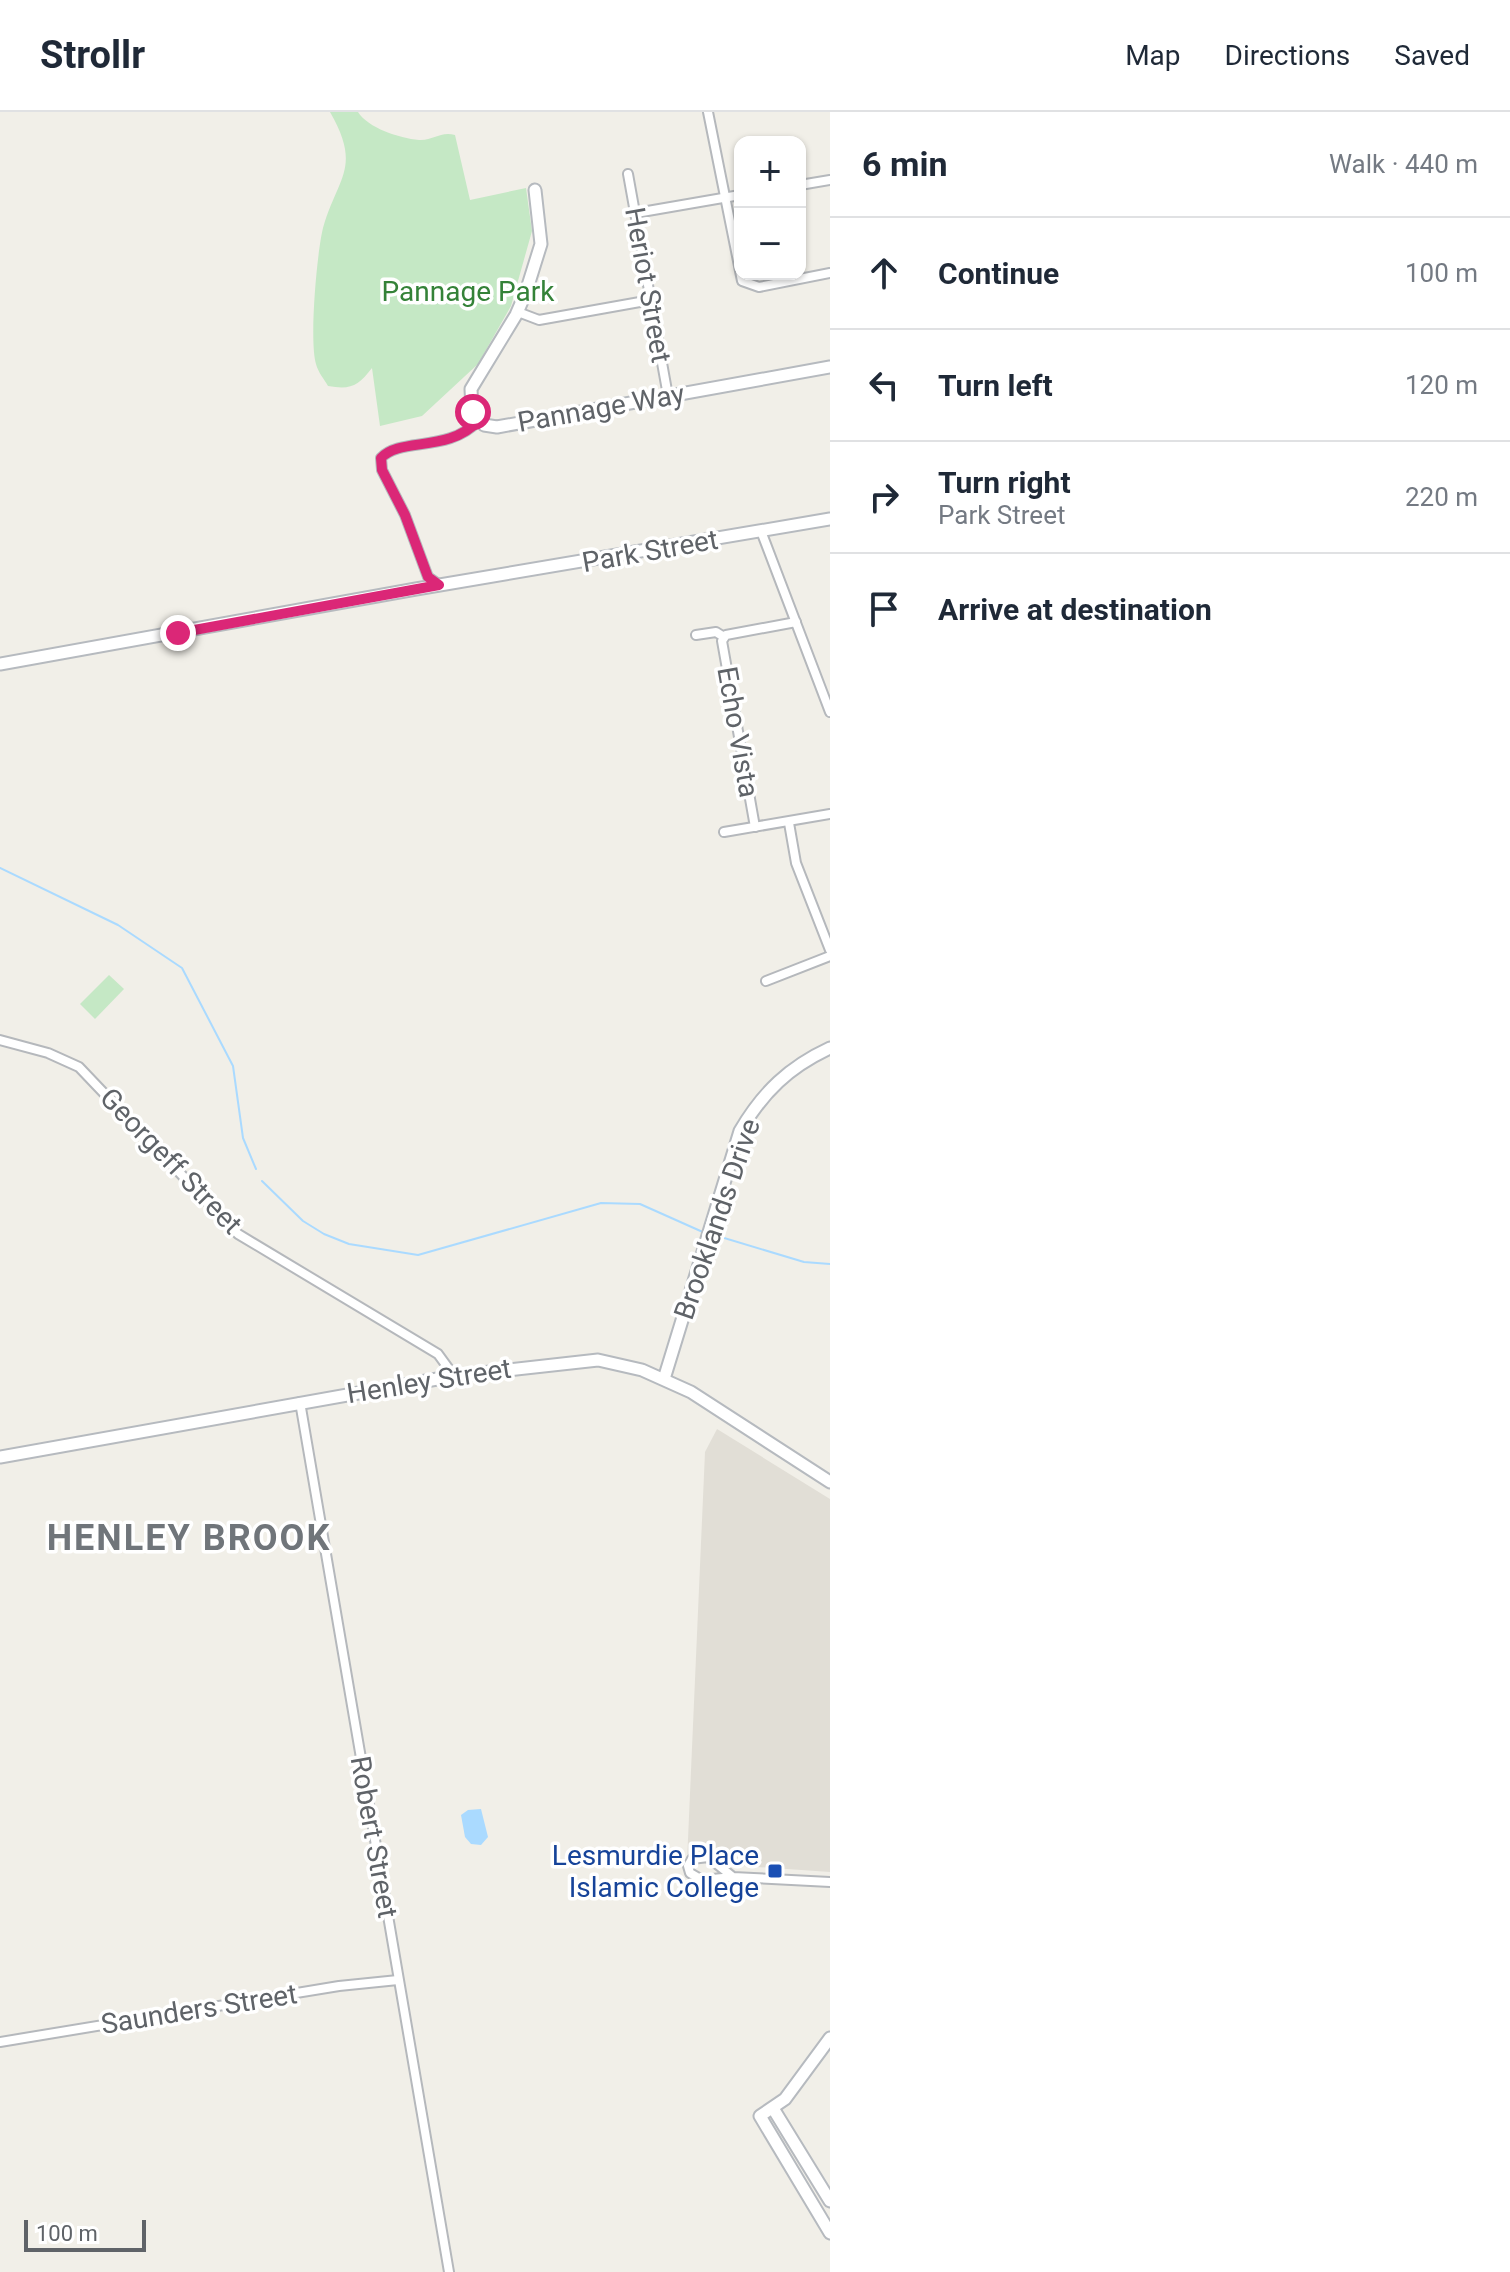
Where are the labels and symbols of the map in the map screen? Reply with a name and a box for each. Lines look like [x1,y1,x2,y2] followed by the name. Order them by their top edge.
[618,205,678,365] street label: Heriot Street
[382,275,555,308] park label: Pannage Park
[515,377,687,439] street label: Pannage Way
[455,394,491,430] route start
[580,523,720,579] street label: Park Street
[160,615,196,651] route end
[710,664,766,800] street label: Echo Vista
[93,1081,249,1241] street label: Georgeff Street
[667,1114,767,1324] street label: Brooklands Drive
[345,1352,513,1410] street label: Henley Street
[47,1517,331,1559] district label: HENLEY BROOK
[344,1753,404,1921] street label: Robert Street
[552,1839,759,1904] place label: Lesmurdie Place Islamic College
[766,1862,784,1880] marker: Lesmurdie Place Islamic College
[99,1977,299,2041] street label: Saunders Street
[24,2216,146,2252] scale bar

